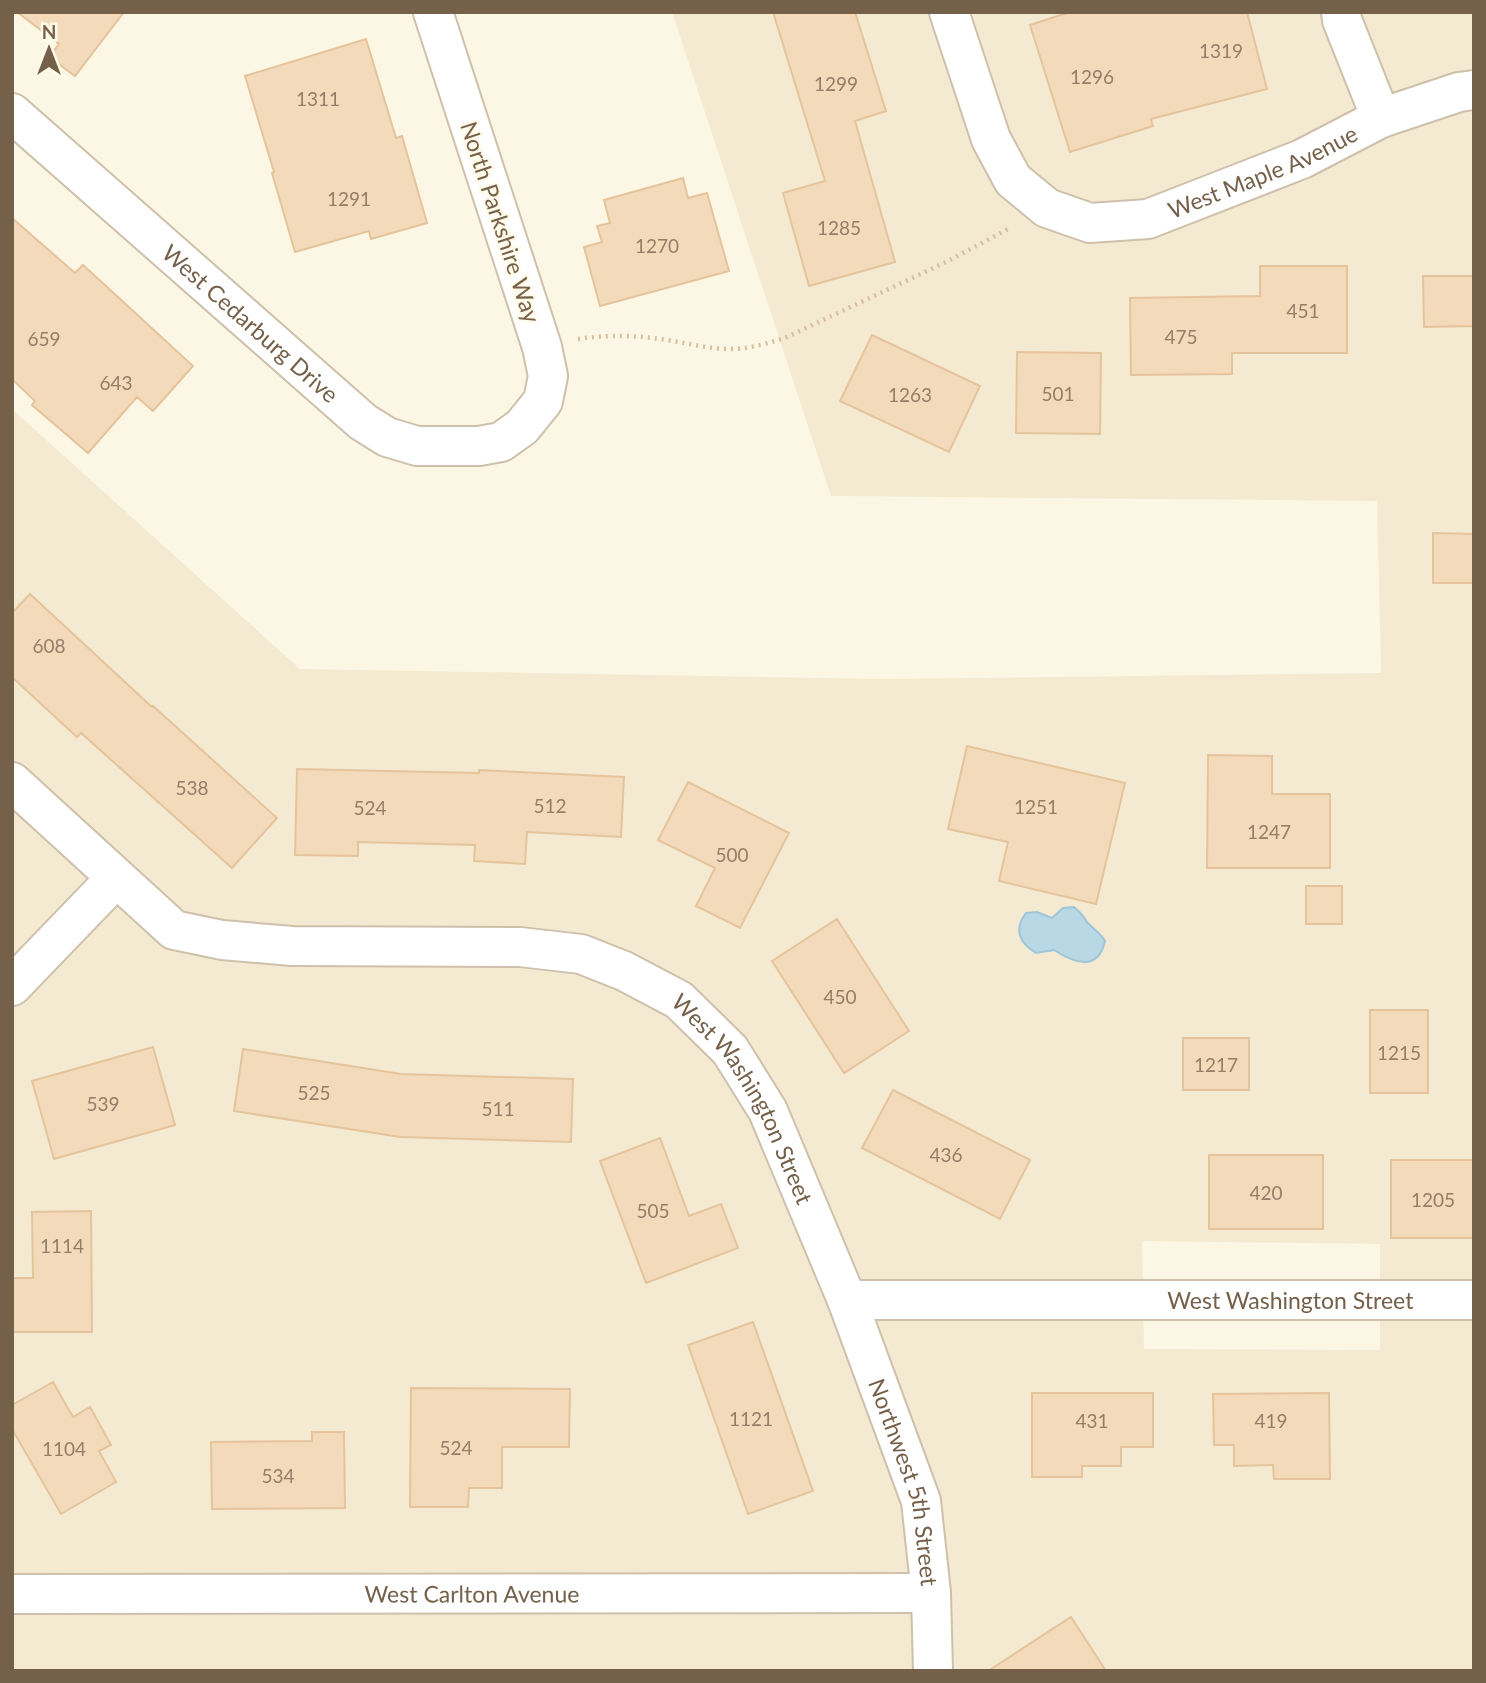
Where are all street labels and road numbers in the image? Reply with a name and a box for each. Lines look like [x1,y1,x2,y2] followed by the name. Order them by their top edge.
[455,118,547,326] street label: North Parkshire Way
[1164,119,1362,224] street label: West Maple Avenue
[157,238,345,408] street label: West Cedarburg Drive
[667,987,819,1209] street label: West Washington Street
[1167,1286,1414,1314] street label: West Washington Street
[863,1375,944,1588] street label: Northwest 5th Street
[365,1579,579,1608] street label: West Carlton Avenue

